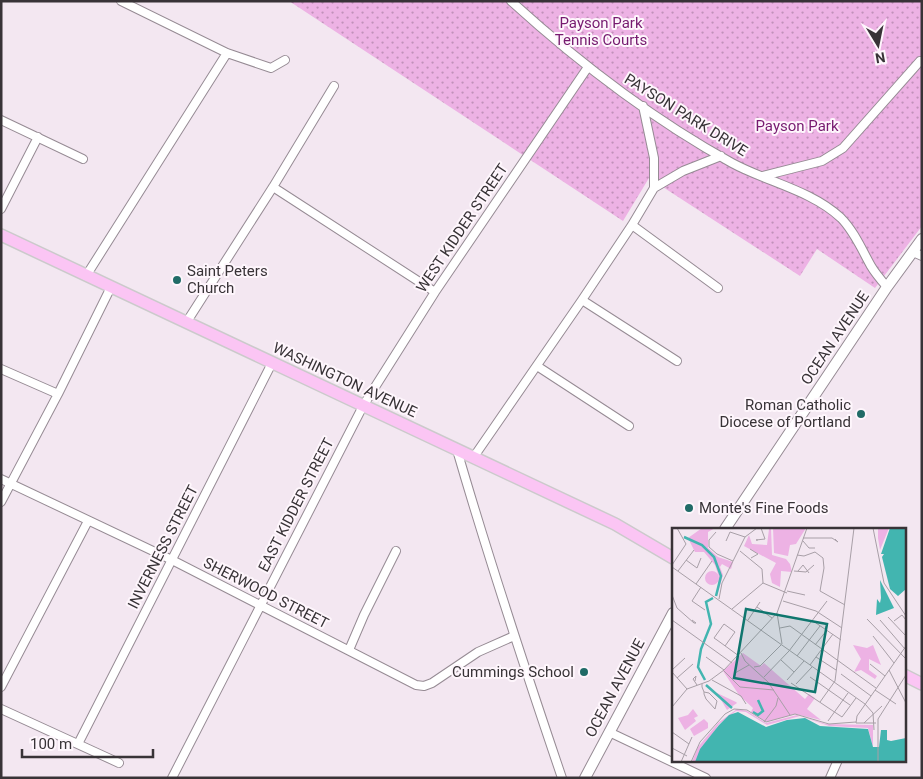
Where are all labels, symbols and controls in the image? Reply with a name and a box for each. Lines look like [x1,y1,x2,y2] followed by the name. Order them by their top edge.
[555,14,647,49] park label: Payson Park Tennis Courts
[853,20,903,70] north arrow
[874,49,887,67] text: N
[621,70,751,160] street label: PAYSON PARK DRIVE
[755,117,839,135] park label: Payson Park
[412,160,512,296] street label: WEST KIDDER STREET
[187,262,268,297] place label: Saint Peters Church
[171,274,183,286] marker: Saint Peters Church
[797,287,873,388] street label: OCEAN AVENUE
[270,339,420,422] street label: WASHINGTON AVENUE
[719,396,851,431] place label: Roman Catholic Diocese of Portland
[855,408,867,420] marker: Roman Catholic Diocese of Portland
[254,435,338,575] street label: EAST KIDDER STREET
[124,482,202,612] street label: INVERNESS STREET
[699,499,829,517] place label: Monte's Fine Foods
[683,502,695,514] marker: Monte's Fine Foods
[672,528,906,762] inset map
[200,554,332,632] street label: SHERWOOD STREET
[581,635,649,740] street label: OCEAN AVENUE
[452,663,574,681] place label: Cummings School
[578,666,590,678] marker: Cummings School
[22,726,154,758] scale bar
[30,735,72,753] text: 100 m

